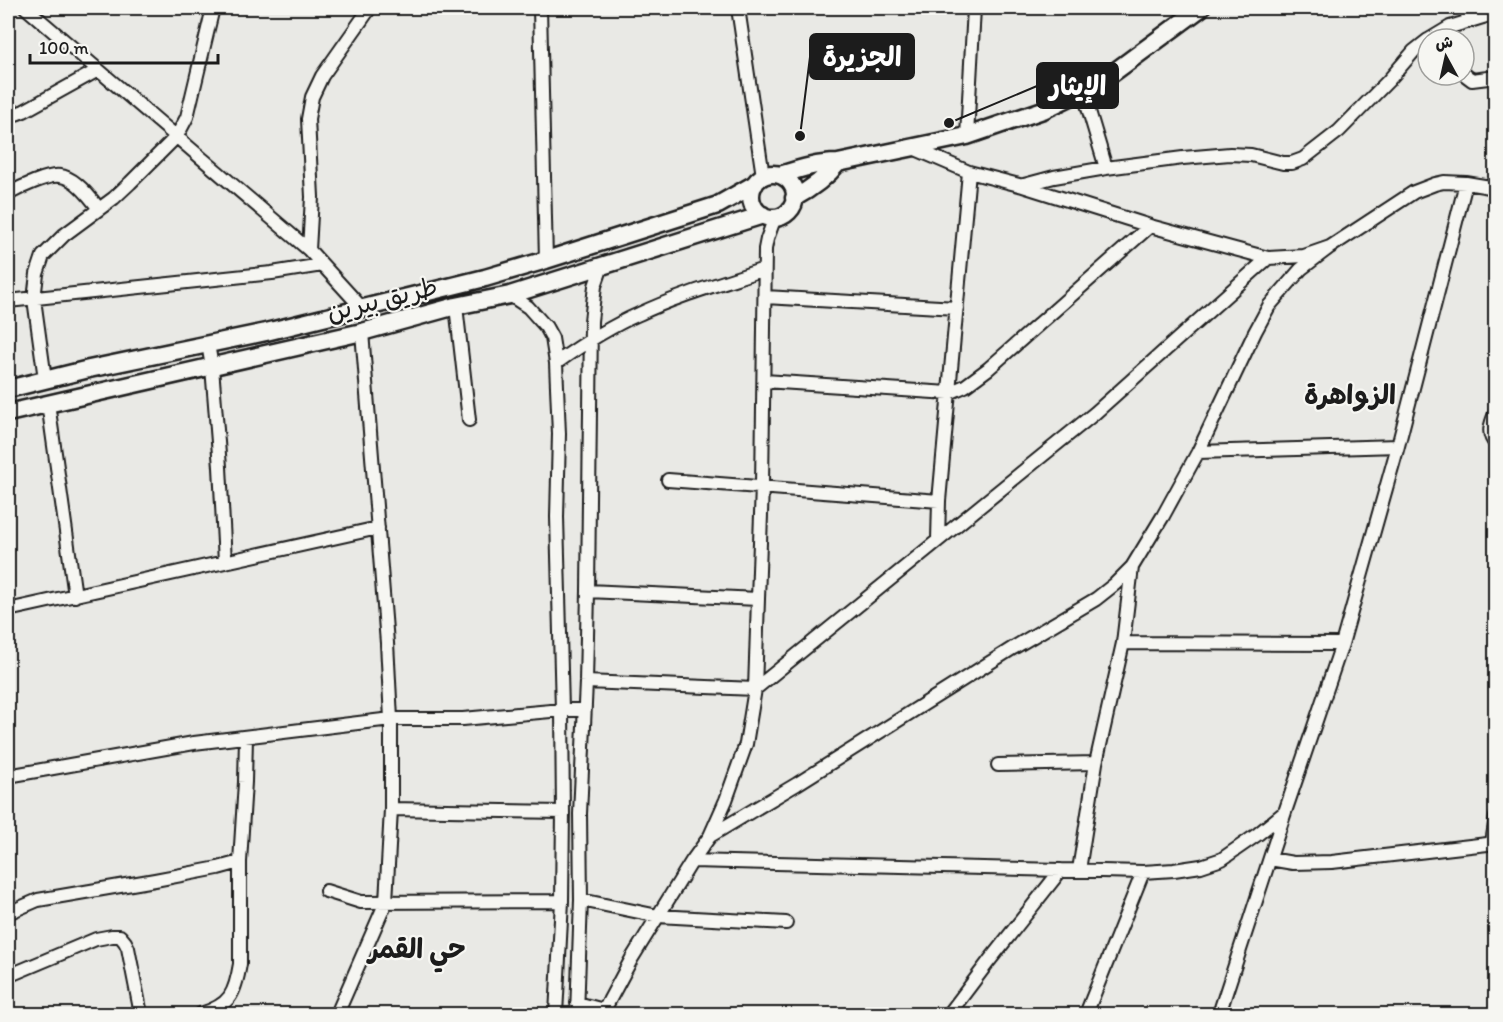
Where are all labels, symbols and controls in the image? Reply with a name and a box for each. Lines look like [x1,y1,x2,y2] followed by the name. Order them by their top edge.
[30,27,218,65] scale bar
[1416,27,1476,87] north arrow
[1434,32,1454,53] text: ش
[810,34,914,79] callout: الجزيرة
[39,37,89,59] text: 100 m
[822,40,902,73] text: الجزيرة
[1037,63,1118,108] callout: الإيثار
[1047,69,1106,104] text: الإيثار
[323,270,441,328] street label: طريق بيرين
[1304,378,1396,412] district label: الزواهرة
[365,932,466,973] district label: حي القمر

